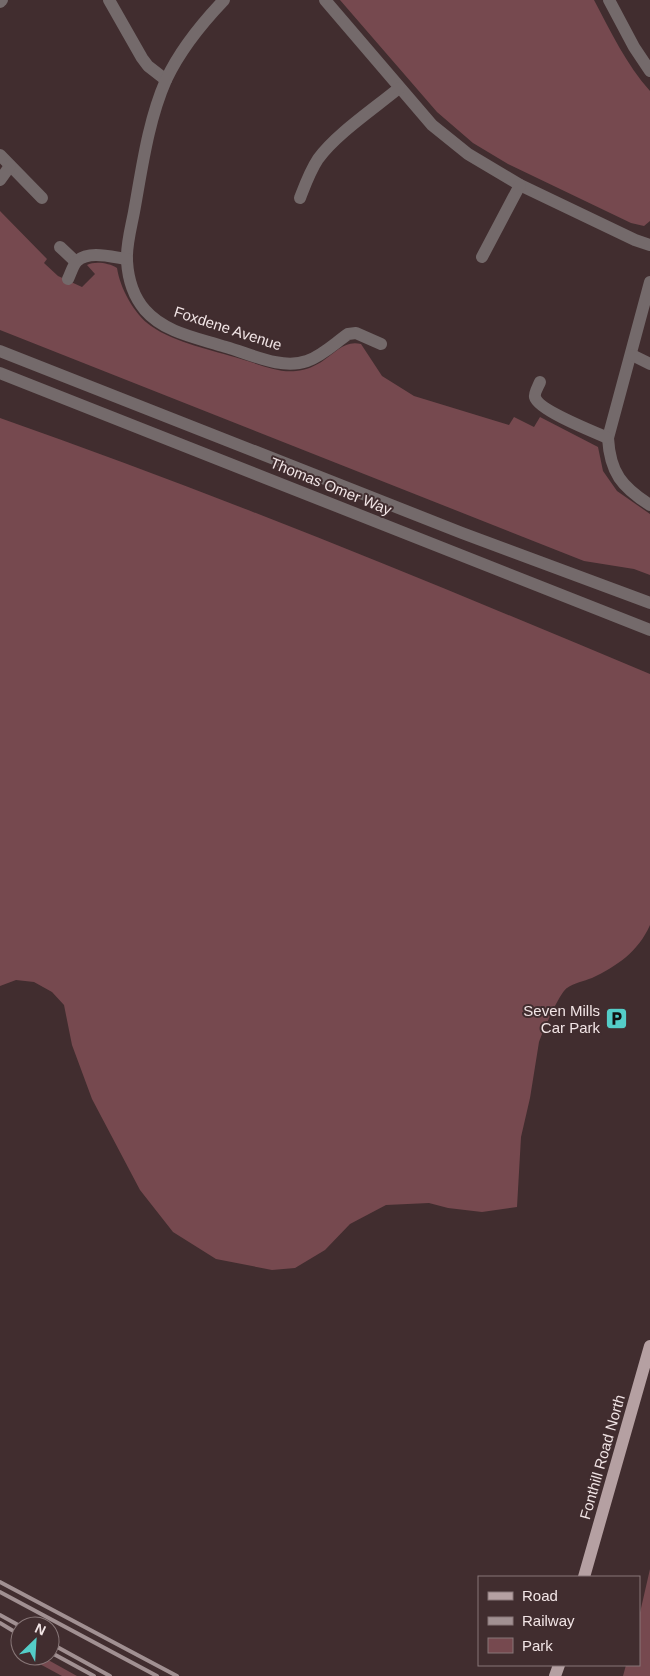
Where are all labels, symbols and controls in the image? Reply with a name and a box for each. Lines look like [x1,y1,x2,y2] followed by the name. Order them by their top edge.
[172,303,284,353] street label: Foxdene Avenue
[268,454,395,518] street label: Thomas Omer Way
[523,1002,600,1036] place label: Seven Mills Car Park
[604,1007,628,1031] parking icon: Seven Mills Car Park
[576,1393,628,1521] street label: Fonthill Road North
[478,1576,640,1666] legend
[522,1587,558,1604] text: Road
[522,1612,575,1629] text: Railway
[10,1616,60,1666] north arrow
[33,1620,48,1639] text: N
[522,1637,553,1654] text: Park

